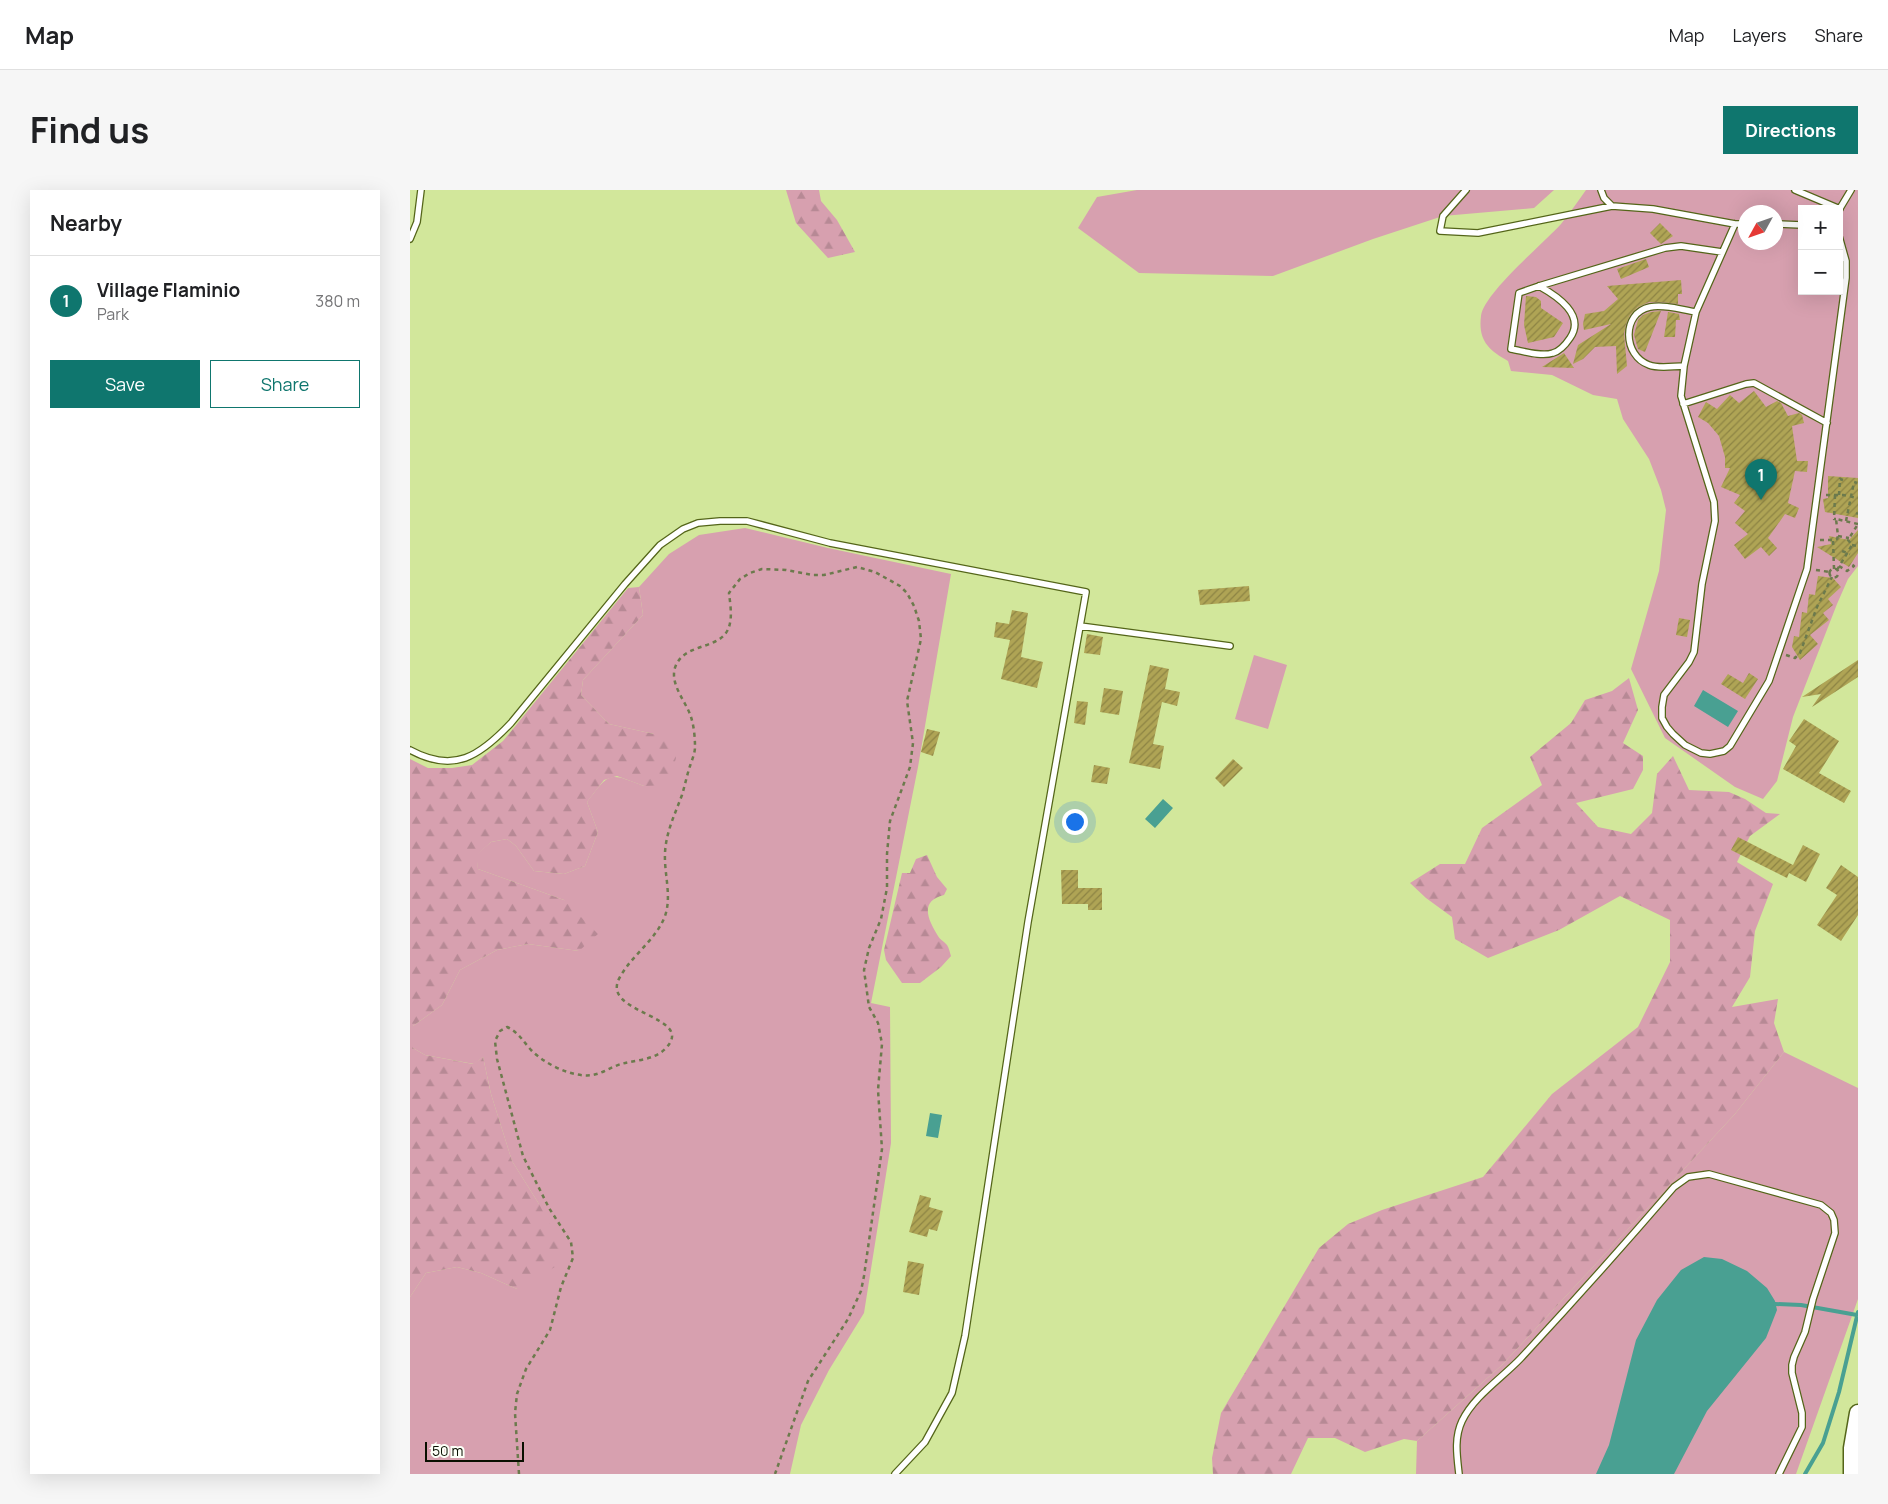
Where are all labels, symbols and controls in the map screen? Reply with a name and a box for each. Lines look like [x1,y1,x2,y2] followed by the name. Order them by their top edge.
[25,18,74,51] text: Map
[1669,23,1704,47] text: Map
[1732,23,1786,47] text: Layers
[1814,23,1863,47] text: Share
[30,106,149,154] text: Find us
[1723,106,1858,154] button: Directions
[1738,205,1783,250] north arrow
[1798,205,1843,295] map controls
[1798,205,1843,250] button: +
[50,209,122,237] text: Nearby
[1798,250,1843,295] button: −
[97,277,240,303] text: Village Flaminio
[62,290,70,312] text: 1
[315,290,360,312] text: 380 m
[97,303,129,325] text: Park
[50,360,200,408] button: Save
[210,360,360,408] button: Share
[1745,459,1777,500] pin: 1
[1062,809,1088,835] your location
[425,1439,524,1462] scale bar
[432,1441,463,1460] text: 50 m

